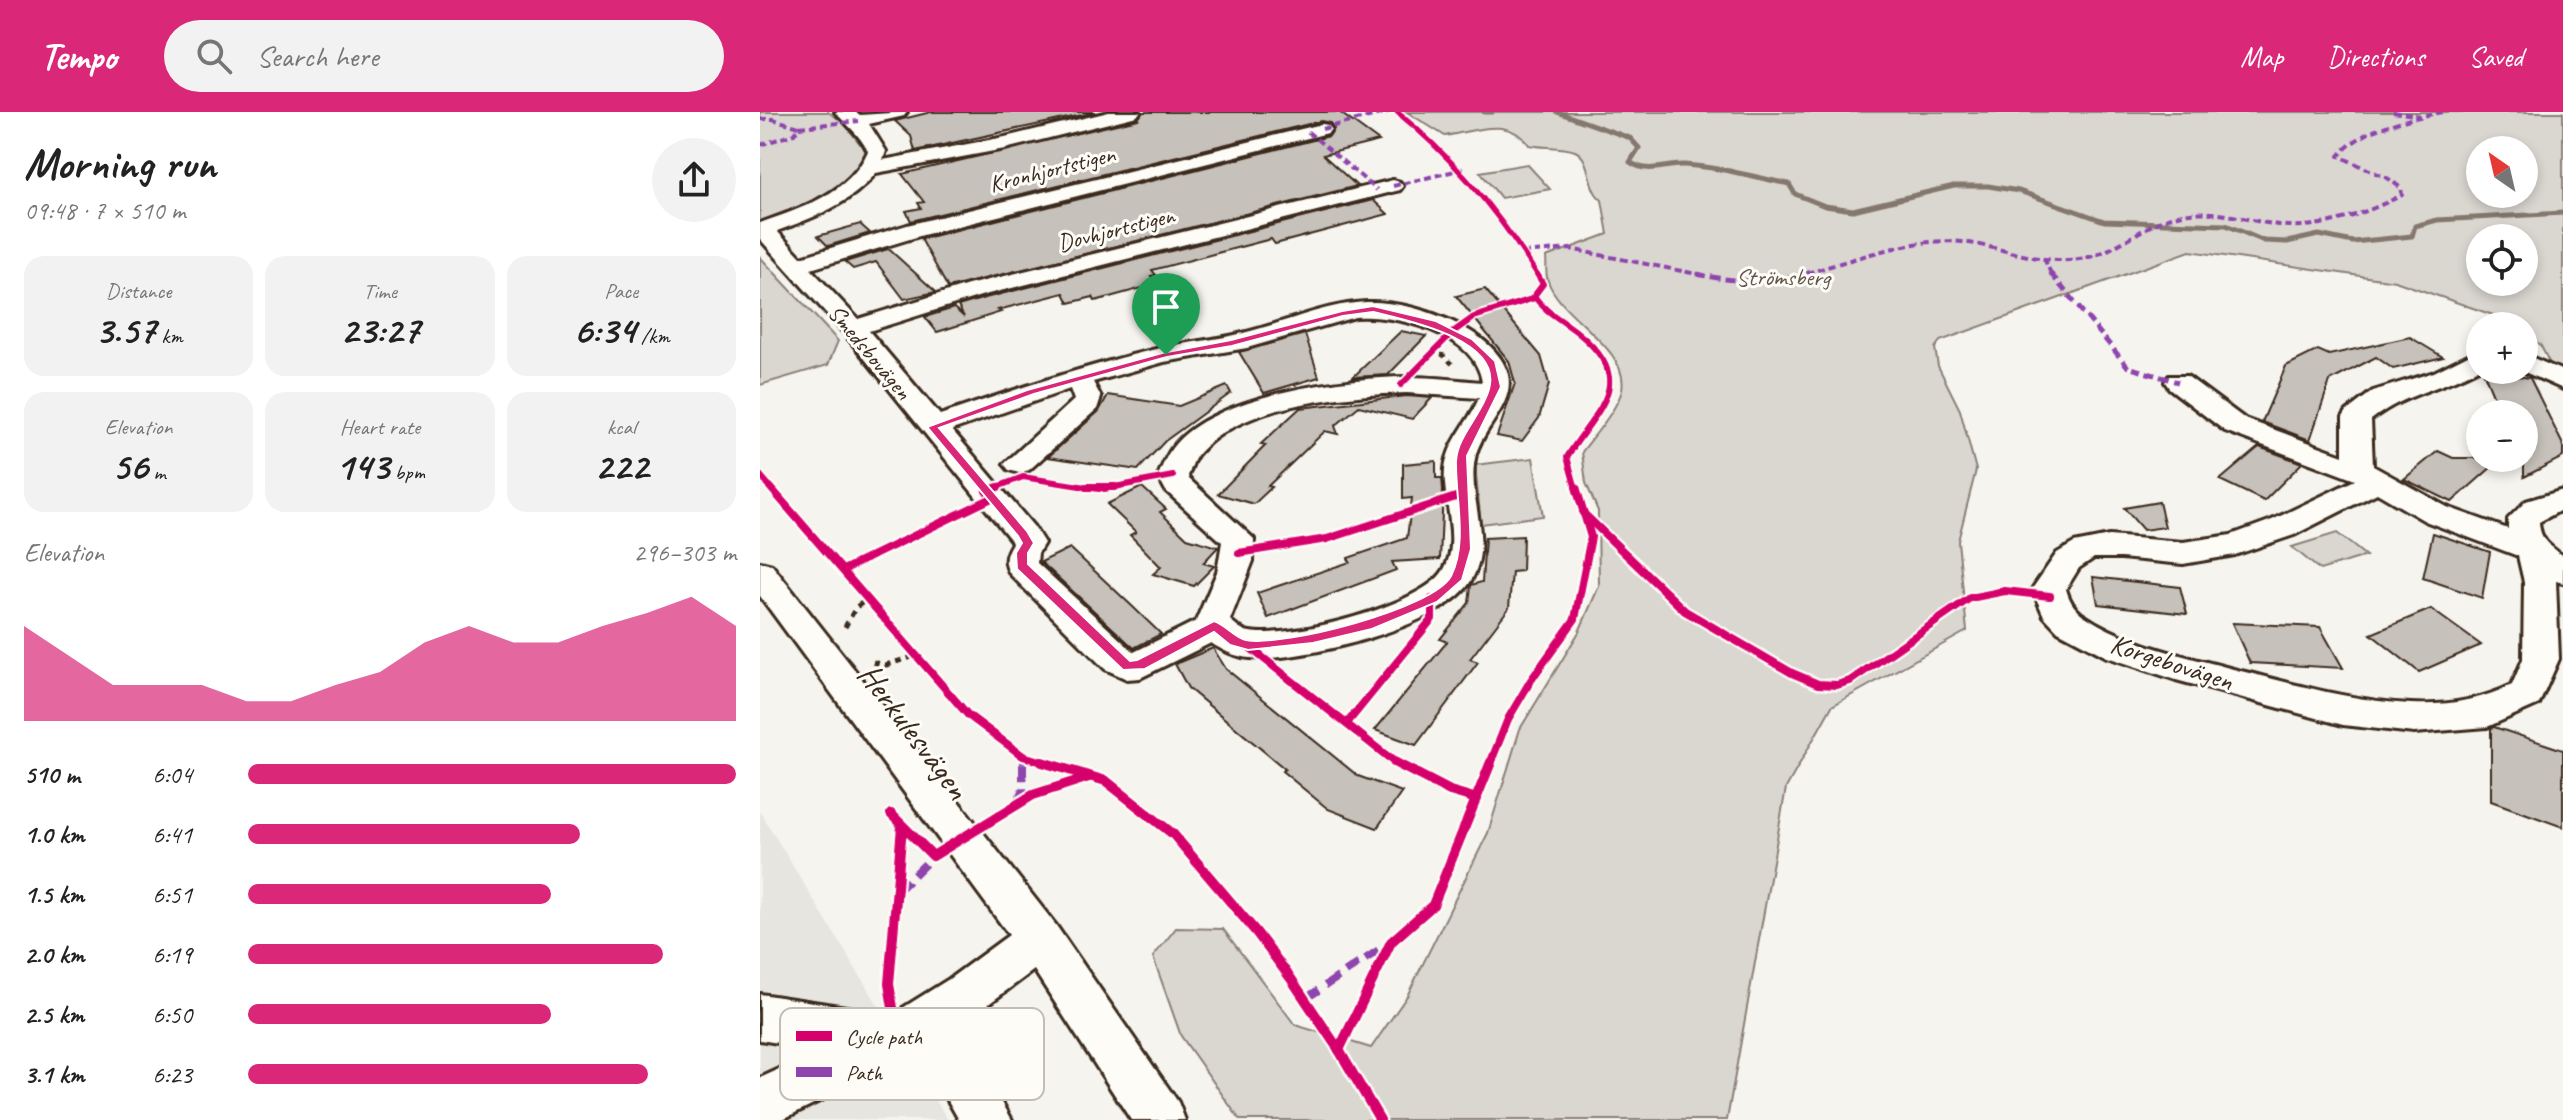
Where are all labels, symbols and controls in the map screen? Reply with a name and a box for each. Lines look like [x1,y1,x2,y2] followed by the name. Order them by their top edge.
[164,20,724,92] search box
[40,33,116,80] text: Tempo
[192,34,236,78] icon: search
[256,37,379,75] text: Search here
[2240,39,2283,74] text: Map
[2327,39,2425,74] text: Directions
[2469,39,2523,74] text: Saved
[24,136,216,191] text: Morning run
[2466,136,2538,208] north arrow
[2466,136,2538,472] map controls
[652,138,736,222] button: share
[986,139,1119,199] street label: Kronhjortstigen
[24,194,185,227] text: 09:48 · 7 × 510 m
[1055,200,1179,258] street label: Dovhjortstigen
[2466,224,2538,296] button: locate
[1736,262,1833,292] park label: Strömsberg
[1132,273,1200,355] pin
[106,277,171,305] text: Distance
[363,277,397,305] text: Time
[604,277,638,305] text: Pace
[1144,285,1188,329] icon: arrive
[822,298,919,406] street label: Smedsbovägen
[95,305,156,355] text: 3.57
[340,305,420,355] text: 23:27
[573,305,636,355] text: 6:34
[2466,312,2538,384] button: +
[156,322,183,350] text: km
[636,322,670,350] text: /km
[2466,400,2538,472] button: −
[105,413,173,441] text: Elevation
[340,413,420,441] text: Heart rate
[607,413,636,441] text: kcal
[112,441,148,491] text: 56
[335,441,389,491] text: 143
[594,441,648,491] text: 222
[148,458,166,486] text: m
[389,458,425,486] text: bpm
[24,536,104,569] text: Elevation
[633,536,736,569] text: 296–303 m
[2106,626,2238,698] street label: Korgebovägen
[849,654,980,809] street label: Herkulesvägen
[24,758,80,791] text: 510 m
[152,758,192,791] text: 6:04
[24,818,84,851] text: 1.0 km
[152,818,192,851] text: 6:41
[24,878,84,911] text: 1.5 km
[152,878,192,911] text: 6:51
[24,938,84,971] text: 2.0 km
[152,938,192,971] text: 6:19
[24,998,84,1031] text: 2.5 km
[152,998,192,1031] text: 6:50
[780,1008,1044,1100] legend
[846,1023,923,1051] text: Cycle path
[24,1058,84,1091] text: 3.1 km
[152,1058,192,1091] text: 6:23
[846,1059,883,1087] text: Path

